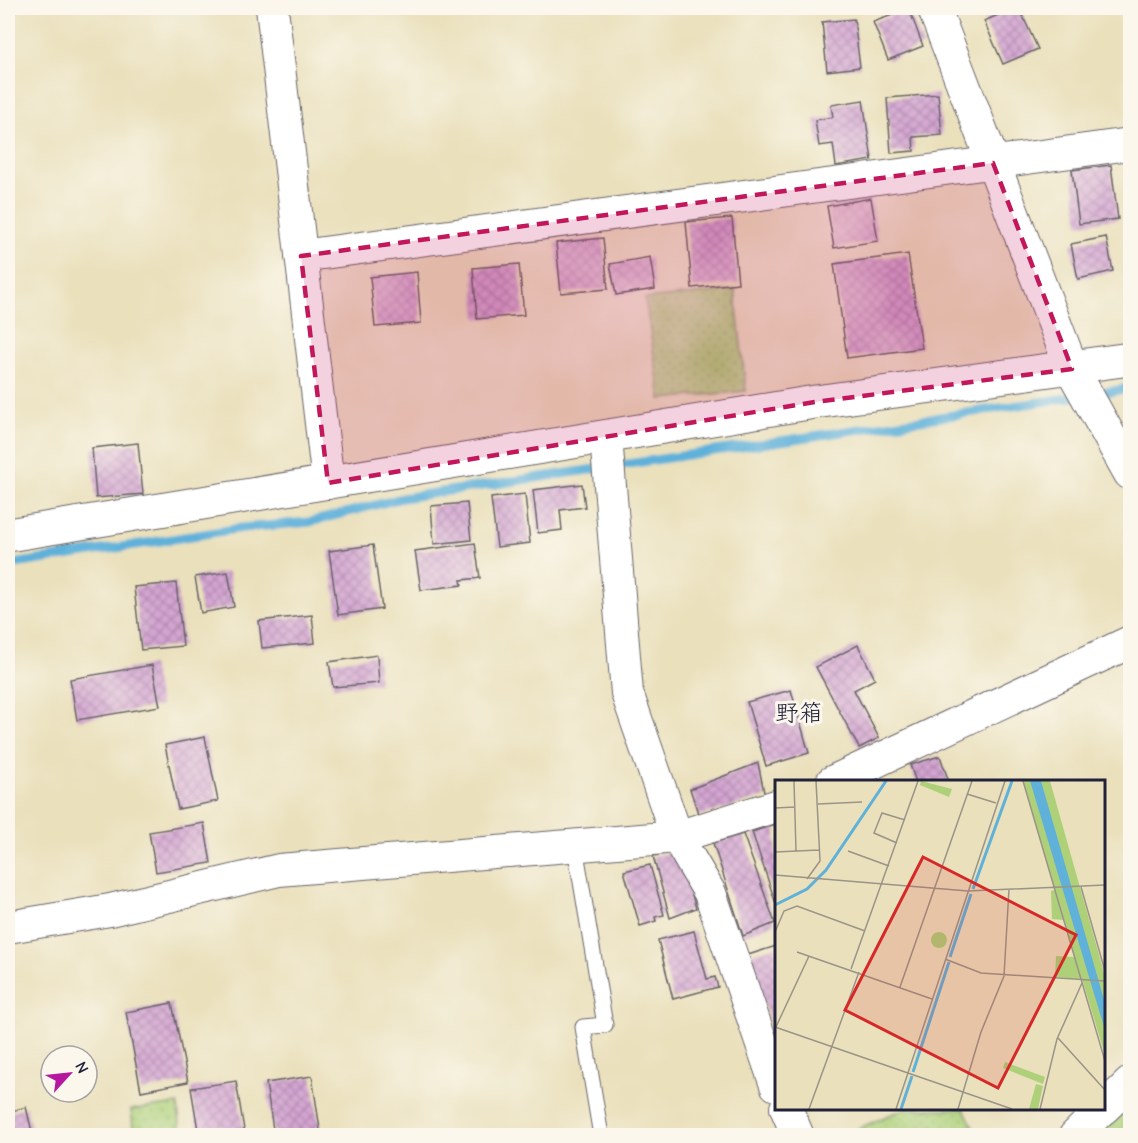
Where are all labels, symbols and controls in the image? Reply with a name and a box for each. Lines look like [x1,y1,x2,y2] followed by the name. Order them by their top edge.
[775,699,823,727] district label: 野箱
[775,780,1105,1110] inset map
[39,1044,99,1104] north arrow
[71,1059,92,1076] text: N

